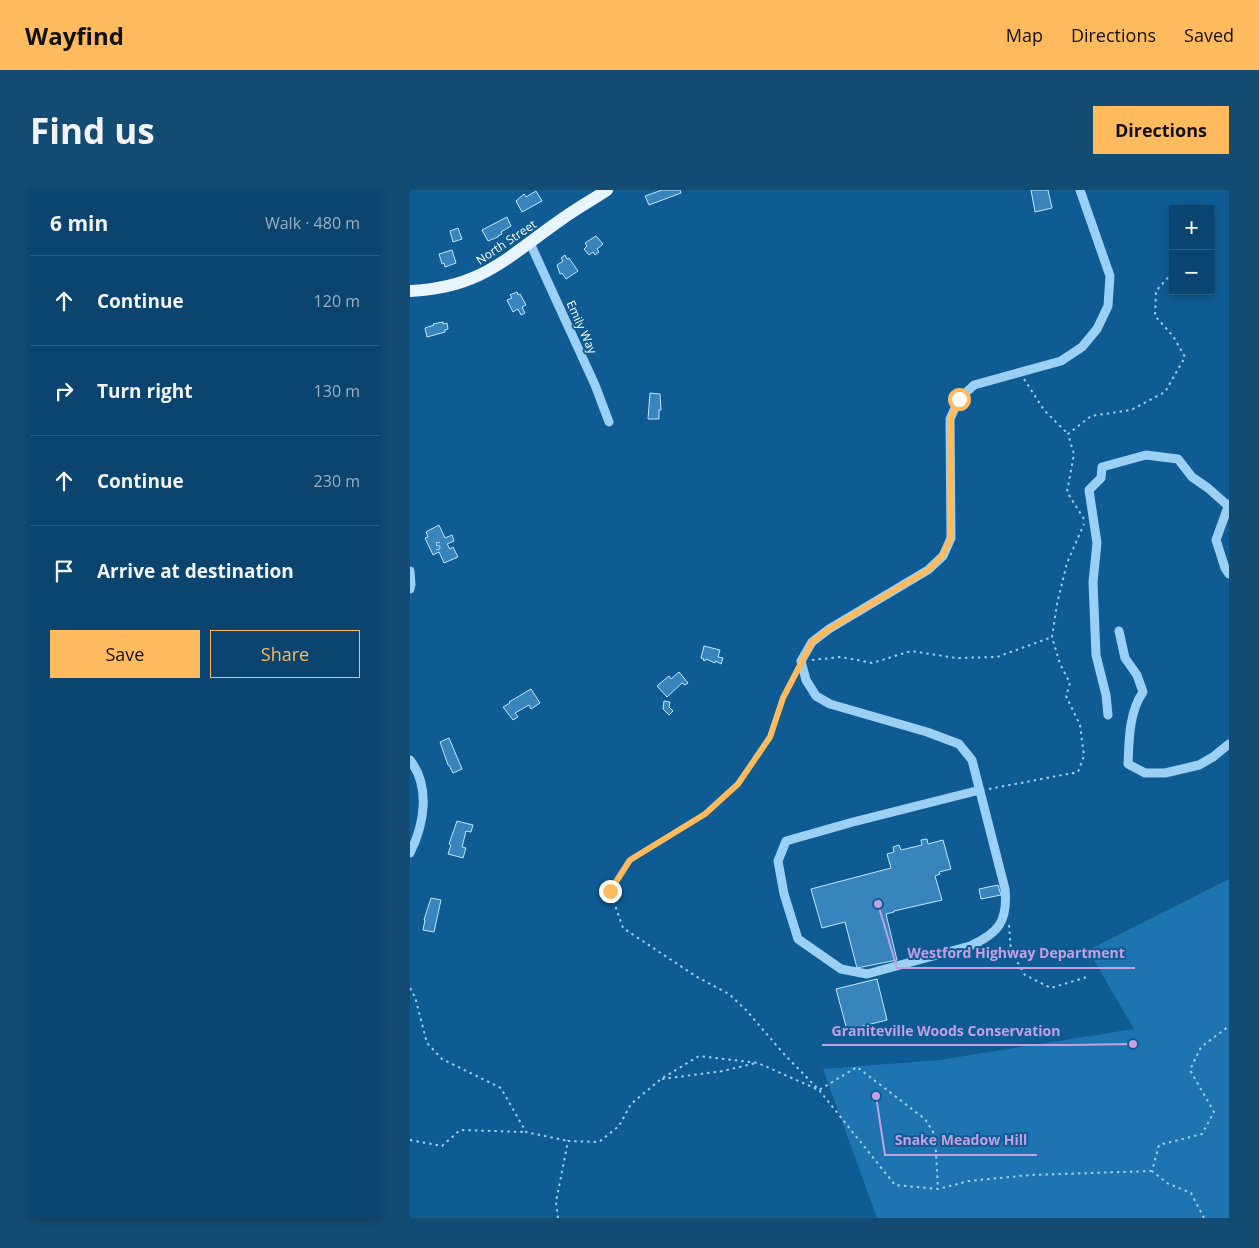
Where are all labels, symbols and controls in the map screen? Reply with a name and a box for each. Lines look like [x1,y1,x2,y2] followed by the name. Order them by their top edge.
[25,19,124,52] text: Wayfind
[1006,23,1043,47] text: Map
[1071,23,1156,47] text: Directions
[1184,23,1234,47] text: Saved
[1093,106,1229,154] button: Directions
[30,107,155,154] text: Find us
[1169,205,1214,295] map controls
[1169,205,1214,250] button: +
[50,209,108,237] text: 6 min
[265,212,360,234] text: Walk · 480 m
[472,216,540,268] street label: North Street
[1169,250,1214,295] button: −
[50,287,78,315] icon: ahead
[97,288,184,314] text: Continue
[314,290,360,312] text: 120 m
[563,298,602,357] street label: Emily Way
[50,377,78,405] icon: right
[97,378,192,404] text: Turn right
[314,380,360,402] text: 130 m
[948,388,971,411] route start
[50,467,78,495] icon: ahead
[97,468,184,494] text: Continue
[314,470,360,492] text: 230 m
[435,539,441,553] house number: 5
[50,557,78,585] icon: arrive
[97,558,294,584] text: Arrive at destination
[50,630,200,678] button: Save
[210,630,360,678] button: Share
[599,880,622,903] route end
[897,939,1135,968] callout: Westford Highway Department
[907,943,1125,962] text: Westford Highway Department
[822,1016,1071,1045] callout: Graniteville Woods Conservation
[832,1021,1060,1040] text: Graniteville Woods Conservation
[885,1126,1037,1155] callout: Snake Meadow Hill
[895,1130,1027,1149] text: Snake Meadow Hill

